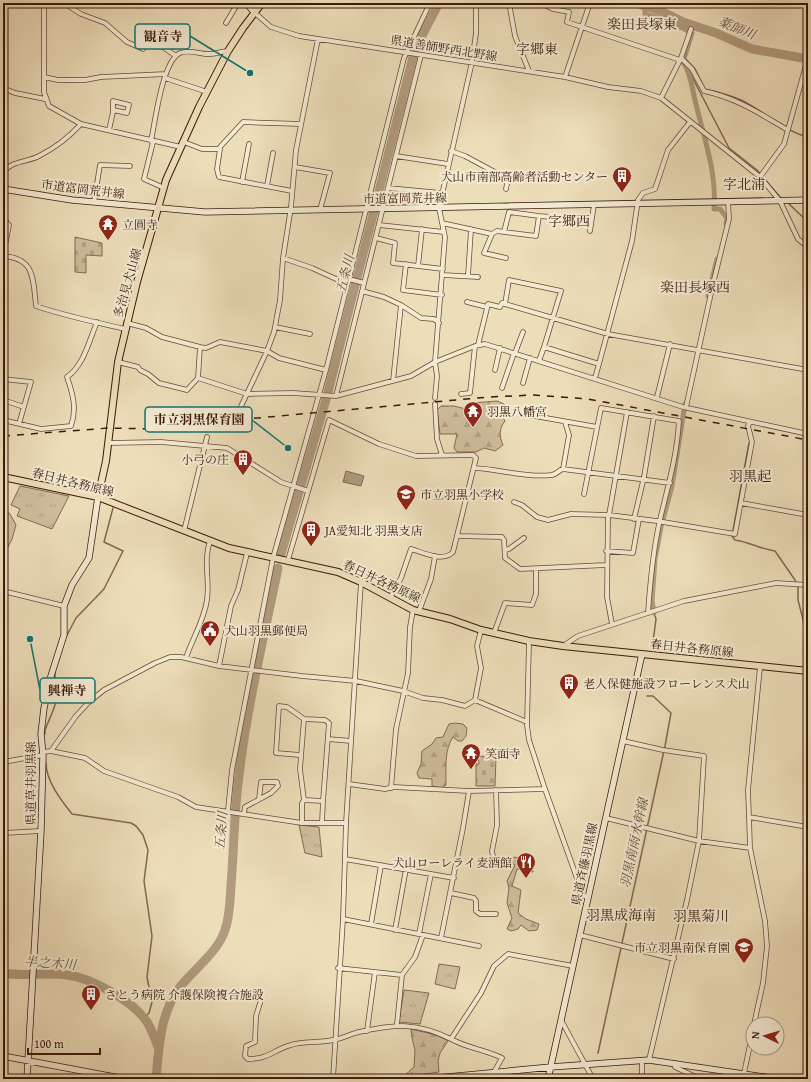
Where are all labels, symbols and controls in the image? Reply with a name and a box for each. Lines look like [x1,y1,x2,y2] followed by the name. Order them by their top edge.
[715,12,760,45] water label: 薬師川
[607,14,677,34] district label: 楽田長塚東
[135,24,190,49] callout: 観音寺
[143,27,183,46] text: 観音寺
[389,31,499,65] street label: 県道善師野西北野線
[516,39,558,59] district label: 字郷東
[611,165,633,193] building icon: 犬山市南部高齢者活動センター
[440,168,608,185] place label: 犬山市南部高齢者活動センター
[723,174,765,194] district label: 字北浦
[40,175,126,203] street label: 市道富岡荒井線
[363,189,447,207] street label: 市道富岡荒井線
[548,211,590,231] district label: 字郷西
[97,213,119,241] temple icon: 立圓寺
[122,216,158,233] place label: 立圓寺
[109,246,145,320] street label: 多治見犬山線
[331,251,359,295] water label: 五条川
[660,277,730,297] district label: 楽田長塚西
[462,400,484,428] temple icon: 羽黒八幡宮
[487,403,547,420] place label: 羽黒八幡宮
[145,407,252,432] callout: 市立羽黒保育園
[153,410,245,429] text: 市立羽黒保育園
[232,448,254,476] building icon: 小弓の庄
[181,451,229,468] place label: 小弓の庄
[30,464,116,500] street label: 春日井各務原線
[729,466,772,486] district label: 羽黒起
[395,483,417,511] school or university icon: 市立羽黒小学校
[420,486,504,503] place label: 市立羽黒小学校
[300,519,322,547] building icon: JA愛知北 羽黒支店
[323,522,423,539] place label: JA愛知北 羽黒支店
[340,556,424,606] street label: 春日井各務原線
[199,619,221,647] public building icon: 犬山羽黒郵便局
[224,622,308,639] place label: 犬山羽黒郵便局
[649,635,735,661] street label: 春日井各務原線
[558,672,580,700] building icon: 老人保健施設フローレンス犬山
[583,675,750,692] place label: 老人保健施設フローレンス犬山
[40,678,95,703] callout: 興禅寺
[47,681,87,700] text: 興禅寺
[22,741,39,825] street label: 県道草井羽黒線
[460,742,482,770] temple icon: 笑面寺
[485,745,521,762] place label: 笑面寺
[615,795,653,889] water label: 羽黒南雨水幹線
[210,809,232,851] water label: 五条川
[567,821,601,907] street label: 県道斉藤羽黒線
[515,851,537,879] restaurant icon: 犬山ローレライ麦酒館
[393,854,512,871] place label: 犬山ローレライ麦酒館
[586,905,656,925] district label: 羽黒成海南
[673,906,729,926] district label: 羽黒菊川
[733,936,755,964] school or university icon: 市立羽黒南保育園
[634,939,730,956] place label: 市立羽黒南保育園
[23,952,79,974] water label: 半之木川
[80,983,102,1011] building icon: さとう病院 介護保険複合施設
[105,986,264,1003] place label: さとう病院 介護保険複合施設
[745,1016,785,1056] north arrow
[28,1030,100,1056] scale bar
[747,1030,763,1039] text: N
[34,1035,64,1052] text: 100 m

